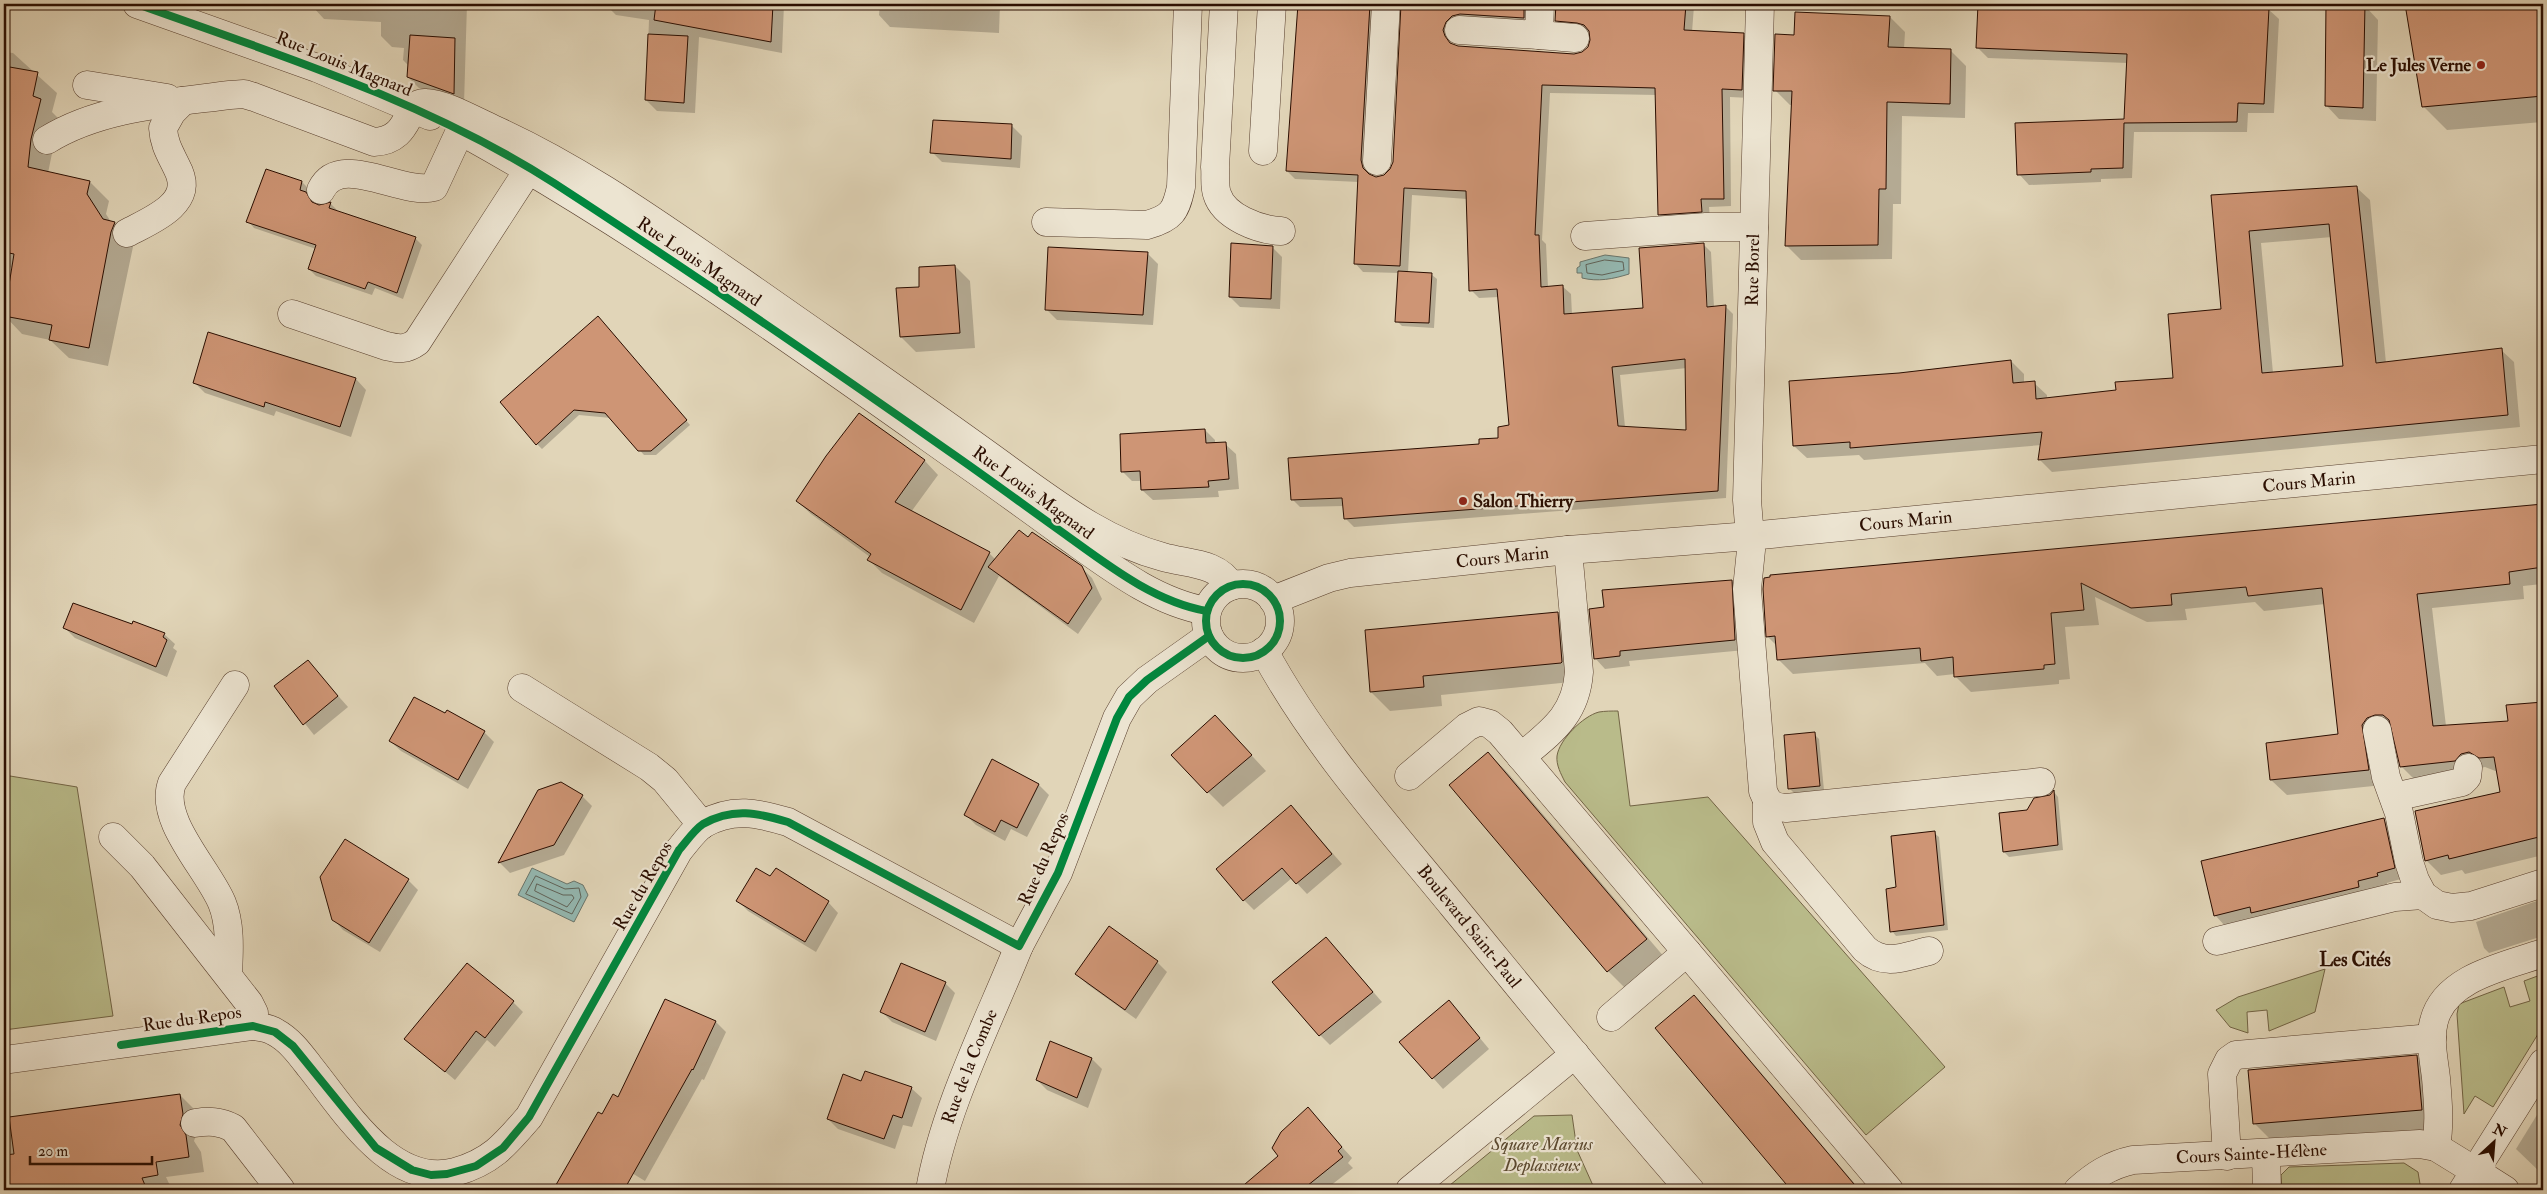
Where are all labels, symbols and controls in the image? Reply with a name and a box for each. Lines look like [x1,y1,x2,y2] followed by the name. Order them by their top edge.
[273,26,416,102] street label: Rue Louis Magnard
[2366,54,2471,77] place label: Le Jules Verne
[2475,59,2487,71] marker: Le Jules Verne
[633,212,766,312] street label: Rue Louis Magnard
[1741,233,1765,306] street label: Rue Borel
[968,441,1098,545] street label: Rue Louis Magnard
[2261,466,2356,498] street label: Cours Marin
[1473,490,1574,513] place label: Salon Thierry
[1457,495,1469,507] marker: Salon Thierry
[1858,505,1953,537] street label: Cours Marin
[1455,541,1550,573] street label: Cours Marin
[1013,809,1075,909] street label: Rue du Repos
[608,837,678,935] street label: Rue du Repos
[1412,860,1527,993] street label: Boulevard Saint-Paul
[2319,948,2391,972] district label: Les Cités
[141,1001,243,1037] street label: Rue du Repos
[936,1005,1003,1127] street label: Rue de la Combe
[2470,1116,2520,1166] north arrow
[2489,1120,2509,1141] text: N
[1490,1133,1594,1177] park label: Square Marius Deplassieux
[30,1134,152,1166] scale bar
[2175,1138,2328,1169] street label: Cours Sainte-Hélène
[38,1142,68,1161] text: 20 m

